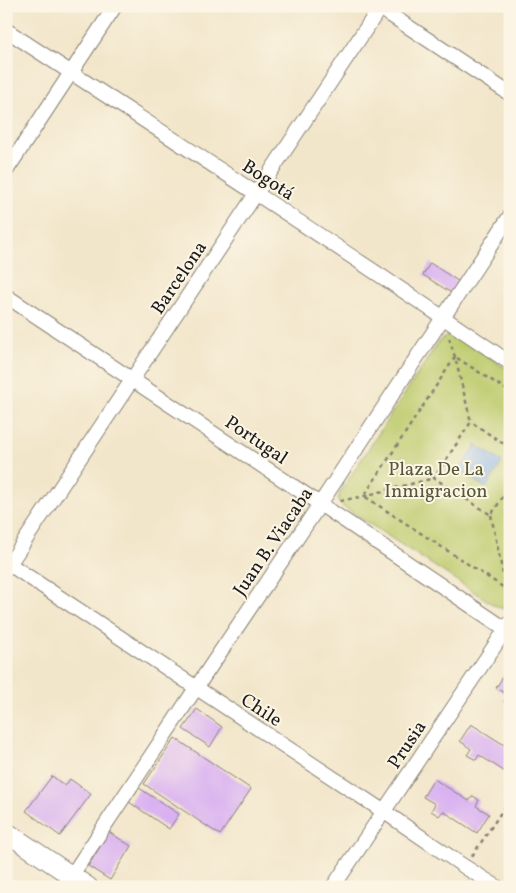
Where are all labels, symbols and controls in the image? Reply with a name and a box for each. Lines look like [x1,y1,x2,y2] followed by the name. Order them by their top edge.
[237,154,299,207] street label: Bogotá
[146,236,214,320] street label: Barcelona
[219,410,293,471] street label: Portugal
[384,457,488,505] park label: Plaza De La Inmigracion
[228,483,320,602] street label: Juan B. Viacaba
[235,688,287,734] street label: Chile
[382,716,433,774] street label: Prusia

